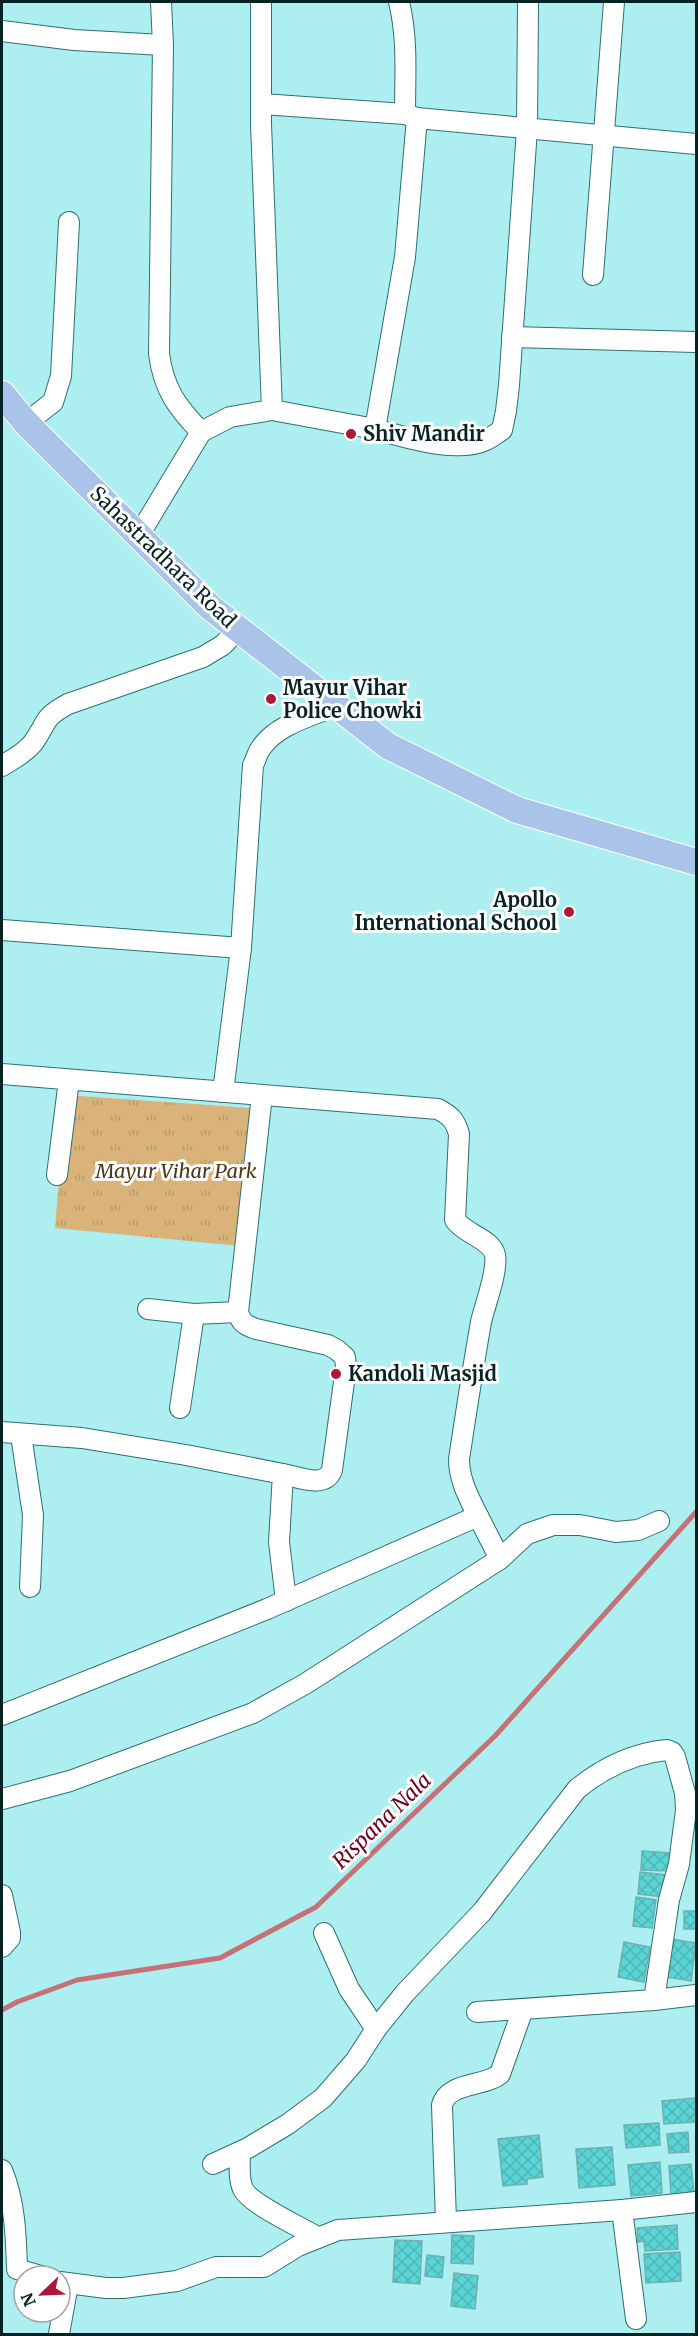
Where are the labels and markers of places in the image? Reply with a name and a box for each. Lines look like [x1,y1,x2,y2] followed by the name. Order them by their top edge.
[363,421,485,446] place label: Shiv Mandir
[344,427,358,441] marker: Shiv Mandir
[283,675,422,723] place label: Mayur Vihar Police Chowki
[264,692,278,706] marker: Mayur Vihar Police Chowki
[354,887,557,935] place label: Apollo International School
[562,905,576,919] marker: Apollo International School
[348,1361,497,1386] place label: Kandoli Masjid
[329,1367,343,1381] marker: Kandoli Masjid

